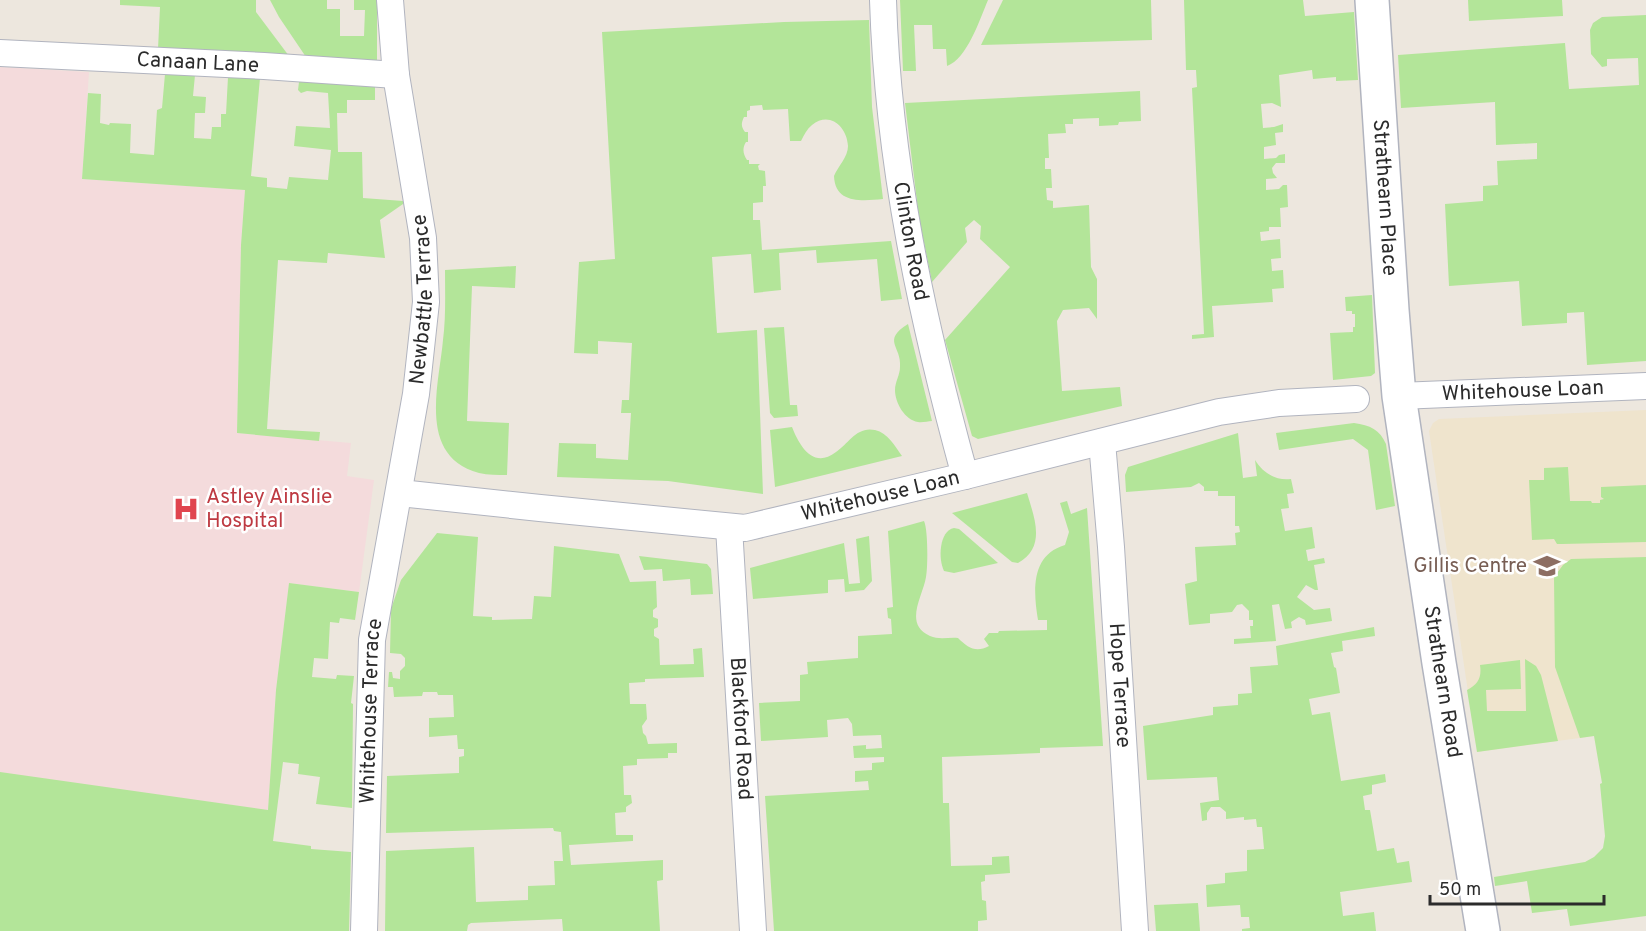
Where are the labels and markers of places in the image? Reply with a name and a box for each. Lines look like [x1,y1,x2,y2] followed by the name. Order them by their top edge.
[206,484,332,535] place label: Astley Ainslie Hospital
[171,494,201,524] hospital icon: Astley Ainslie Hospital
[1532,551,1562,581] school or university icon: Gillis Centre
[1413,553,1527,580] place label: Gillis Centre

